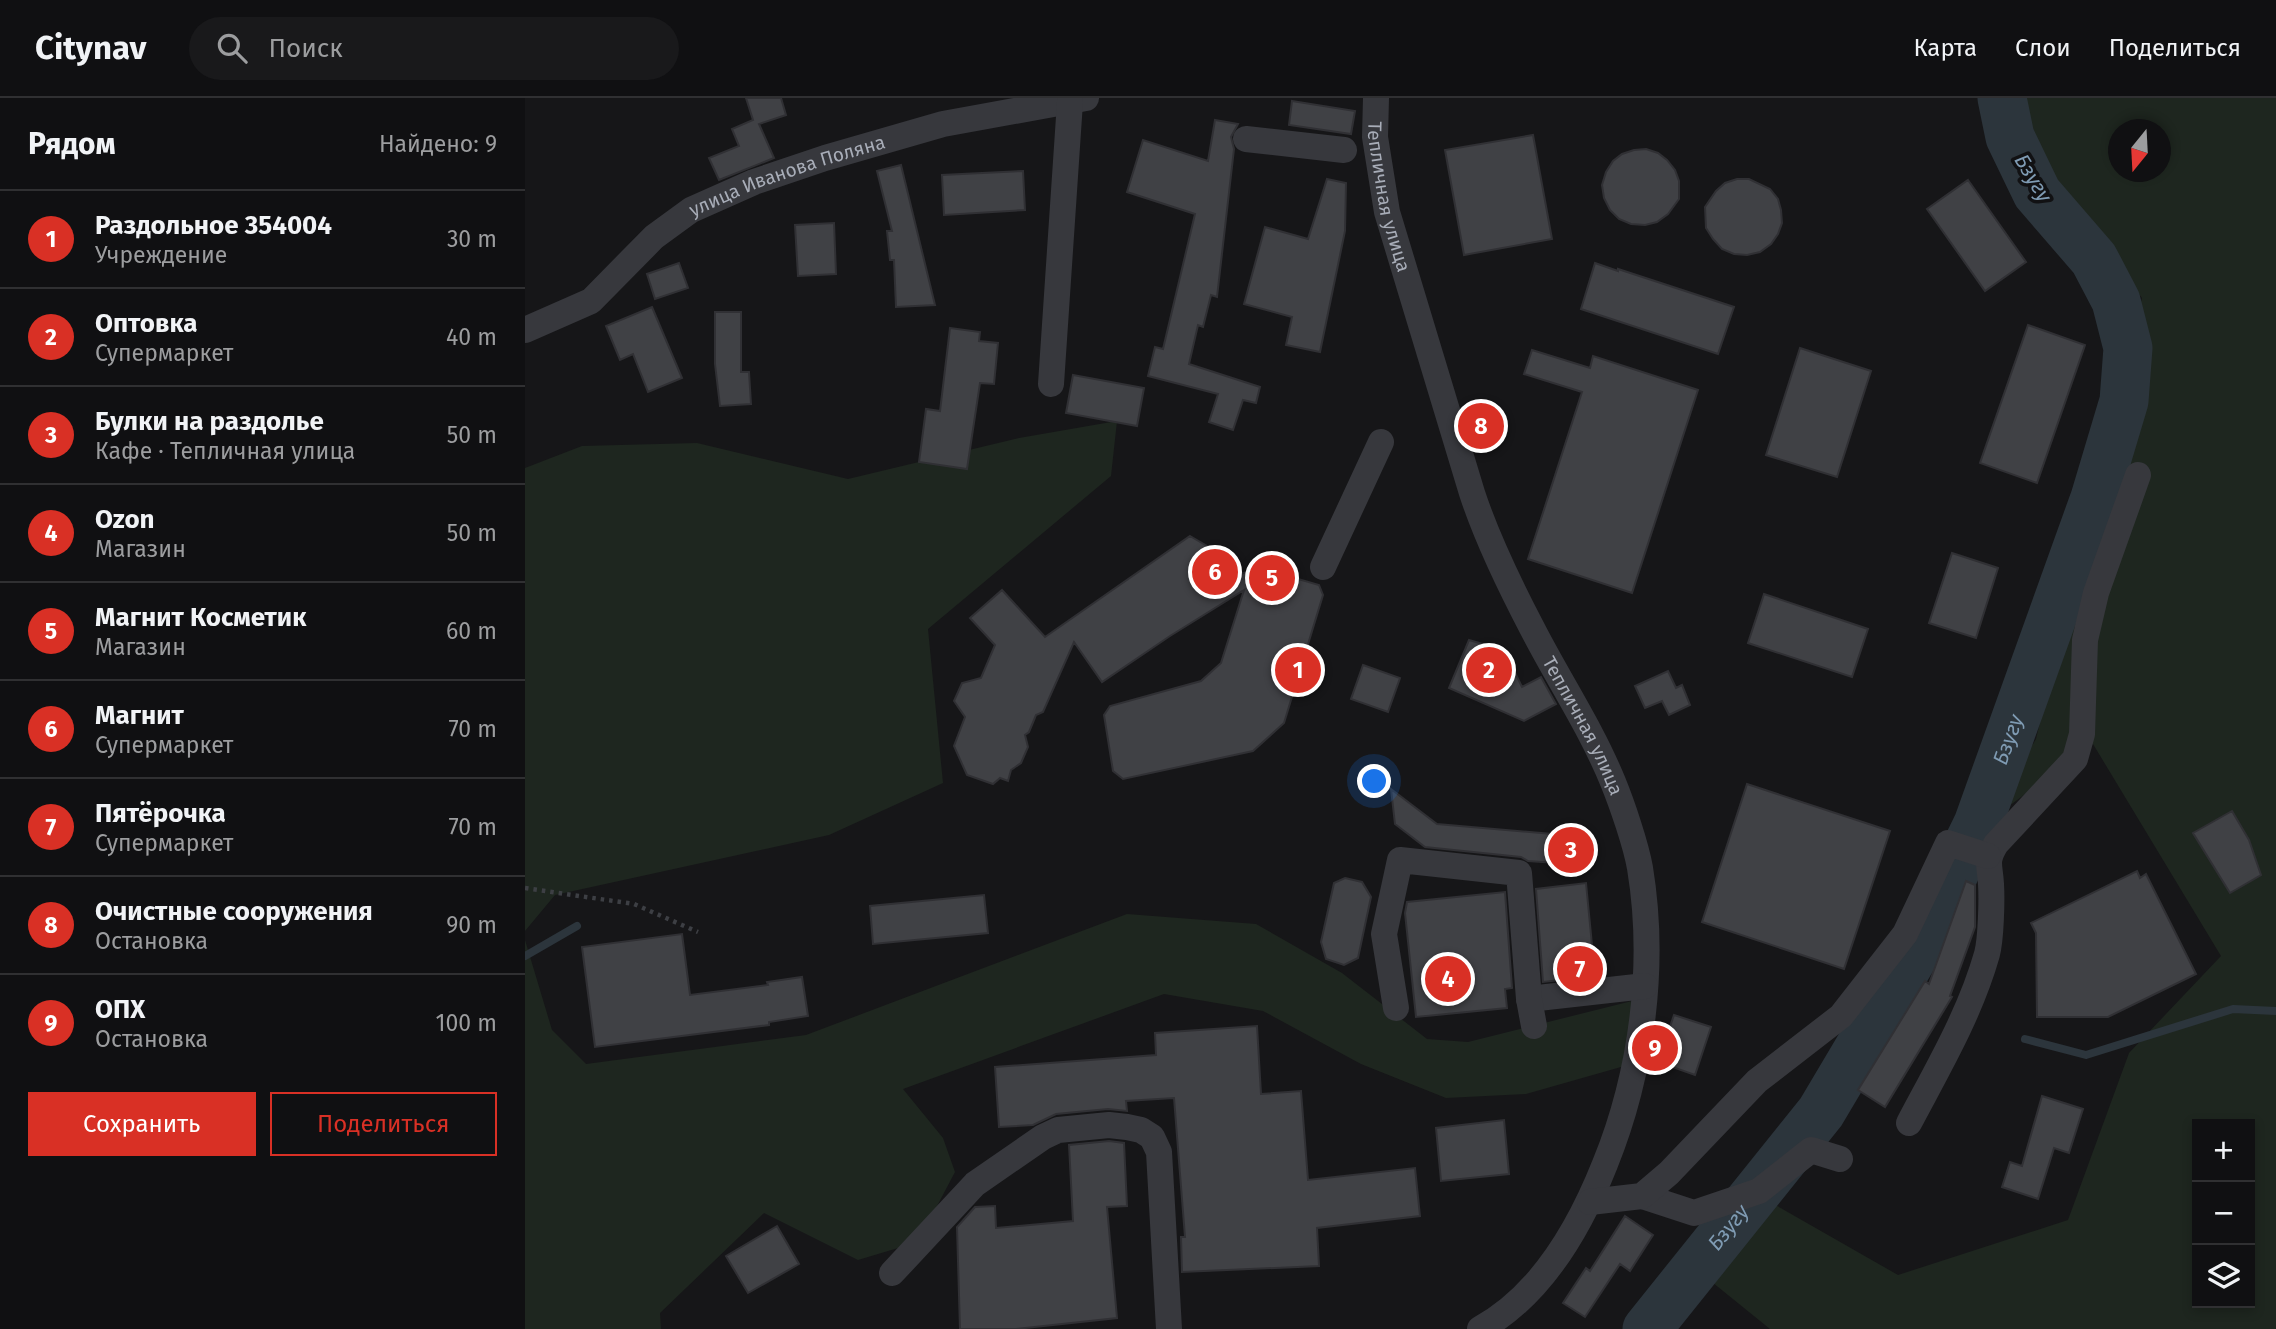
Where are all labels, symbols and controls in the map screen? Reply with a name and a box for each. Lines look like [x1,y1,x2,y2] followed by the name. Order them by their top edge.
[189,17,679,80] search box
[35,28,147,68] text: Citynav
[213,29,251,67] icon: search
[269,33,343,64] text: Поиск
[1913,34,1977,62] text: Карта
[2015,34,2071,62] text: Слои
[2109,34,2241,62] text: Поделиться
[2108,119,2171,182] north arrow
[1363,121,1415,275] street label: Тепличная улица
[28,126,116,162] text: Рядом
[379,130,497,158] text: Найдено: 9
[685,130,888,221] street label: улица Иванова Поляна
[2009,149,2058,207] water label: Бзугу
[95,210,332,241] text: Раздольное 354004
[46,225,56,253] text: 1
[447,225,497,253] text: 30 m
[95,241,227,269] text: Учреждение
[95,308,198,339] text: Оптовка
[45,323,57,351] text: 2
[446,323,497,351] text: 40 m
[95,339,233,367] text: Супермаркет
[1458,400,1504,452] pin: 8
[95,406,324,437] text: Булки на раздолье
[45,421,57,449] text: 3
[447,421,497,449] text: 50 m
[95,437,355,465] text: Кафе · Тепличная улица
[95,504,155,535] text: Ozon
[45,519,58,547] text: 4
[447,519,497,547] text: 50 m
[95,535,186,563] text: Магазин
[1192,546,1238,598] pin: 6
[1249,552,1295,604] pin: 5
[95,602,306,633] text: Магнит Косметик
[45,617,57,645] text: 5
[446,617,497,645] text: 60 m
[95,633,186,661] text: Магазин
[1275,644,1321,696] pin: 1
[1466,644,1512,696] pin: 2
[1538,652,1628,798] street label: Тепличная улица
[95,700,184,731] text: Магнит
[1987,710,2029,768] water label: Бзугу
[45,715,57,743] text: 6
[448,715,497,743] text: 70 m
[95,731,233,759] text: Супермаркет
[1357,764,1391,798] your location
[95,798,226,829] text: Пятёрочка
[46,813,56,841] text: 7
[448,813,497,841] text: 70 m
[1548,824,1594,876] pin: 3
[95,829,233,857] text: Супермаркет
[95,896,373,927] text: Очистные сооружения
[44,911,58,939] text: 8
[446,911,497,939] text: 90 m
[95,927,208,955] text: Остановка
[1557,943,1603,995] pin: 7
[1425,953,1471,1005] pin: 4
[95,994,145,1025] text: ОПХ
[45,1009,57,1037] text: 9
[436,1009,497,1037] text: 100 m
[1632,1022,1678,1074] pin: 9
[95,1025,208,1053] text: Остановка
[28,1092,256,1156] button: Сохранить
[270,1092,497,1156] button: Поделиться
[2192,1119,2255,1308] map controls
[2192,1119,2255,1182] button: +
[2192,1182,2255,1245] button: −
[1702,1199,1755,1256] water label: Бзугу
[2192,1245,2255,1308] button: layers

